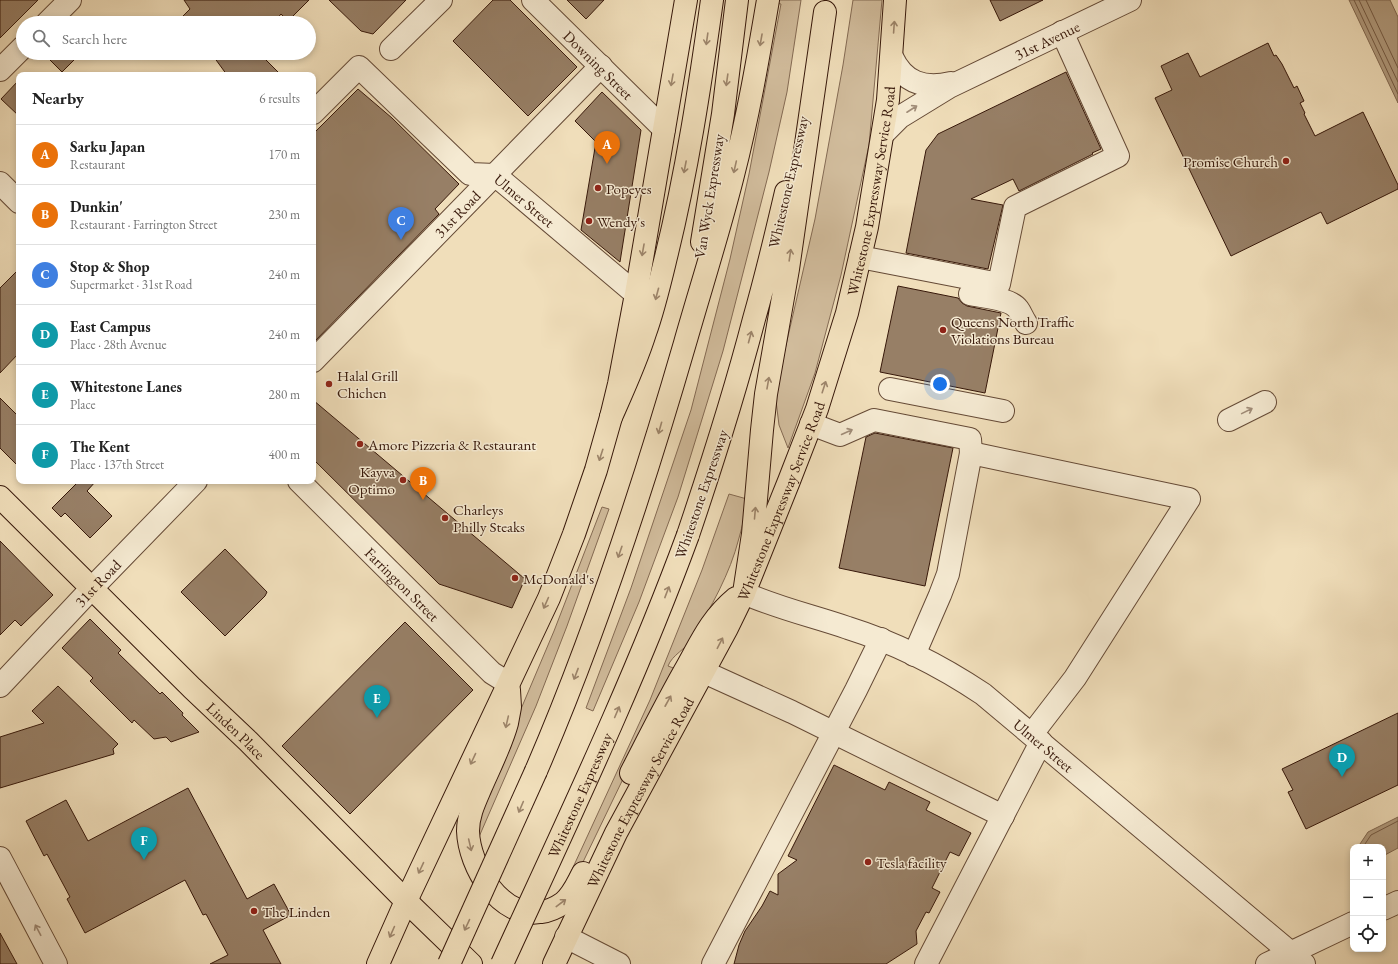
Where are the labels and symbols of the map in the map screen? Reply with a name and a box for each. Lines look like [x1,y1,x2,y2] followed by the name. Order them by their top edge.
[1011,16,1083,64] street label: 31st Avenue
[890,21,897,34] one-way arrow
[560,26,638,103] street label: Downing Street
[703,32,711,45] one-way arrow
[757,33,765,46] one-way arrow
[668,73,676,86] one-way arrow
[723,73,731,86] one-way arrow
[842,85,898,297] street label: Whitestone Expressway Service Road
[906,104,918,112] one-way arrow
[764,114,813,250] street label: Whitestone Expressway
[594,131,620,164] pin: A
[690,132,728,260] street label: Van Wyck Expressway
[1183,152,1278,171] place label: Promise Church
[1281,156,1291,166] marker: Promise Church
[681,160,689,173] one-way arrow
[731,160,738,173] one-way arrow
[490,169,559,231] street label: Ulmer Street
[606,179,652,198] place label: Popeyes
[593,183,603,193] marker: Popeyes
[430,186,484,241] street label: 31st Road
[388,207,414,240] pin: C
[597,212,645,231] place label: Wendy's
[584,216,594,226] marker: Wendy's
[639,243,647,256] one-way arrow
[786,249,794,262] one-way arrow
[652,287,660,300] one-way arrow
[951,312,1075,348] place label: Queens North Traffic Violations Bureau
[938,325,948,335] marker: Queens North Traffic Violations Bureau
[746,331,754,344] one-way arrow
[337,366,399,402] place label: Halal Grill Chichen
[930,374,950,394] your location
[764,377,772,390] one-way arrow
[324,379,334,389] marker: Halal Grill Chichen
[821,381,828,394] one-way arrow
[732,399,828,604] street label: Whitestone Expressway Service Road
[1241,407,1253,414] one-way arrow
[656,422,663,435] one-way arrow
[670,427,732,561] street label: Whitestone Expressway
[840,428,852,435] one-way arrow
[367,435,536,454] place label: Amore Pizzeria & Restaurant
[355,439,365,449] marker: Amore Pizzeria & Restaurant
[596,449,604,461] one-way arrow
[348,462,395,498] place label: Kayva Optimo
[410,467,436,500] pin: B
[398,475,408,485] marker: Kayva Optimo
[453,500,525,536] place label: Charleys Philly Steaks
[752,507,759,520] one-way arrow
[440,513,450,523] marker: Charleys Philly Steaks
[361,543,444,625] street label: Farrington Street
[616,545,623,558] one-way arrow
[70,555,125,610] street label: 31st Road
[523,569,594,588] place label: McDonald's
[510,573,520,583] marker: McDonald's
[663,587,671,599] one-way arrow
[542,597,550,609] one-way arrow
[716,638,724,650] one-way arrow
[571,668,579,680] one-way arrow
[364,685,390,718] pin: E
[582,693,698,891] street label: Whitestone Expressway Service Road
[665,695,672,707] one-way arrow
[203,698,270,763] street label: Linden Place
[614,707,621,719] one-way arrow
[1010,714,1078,776] street label: Ulmer Street
[503,715,511,728] one-way arrow
[543,729,616,860] street label: Whitestone Expressway
[1329,744,1355,777] pin: D
[469,752,476,764] one-way arrow
[516,800,524,812] one-way arrow
[131,827,157,860] pin: F
[467,838,475,851] one-way arrow
[876,853,947,872] place label: Tesla facility
[863,857,873,867] marker: Tesla facility
[417,862,424,874] one-way arrow
[556,899,567,907] one-way arrow
[262,902,330,921] place label: The Linden
[249,906,259,916] marker: The Linden
[463,919,470,931] one-way arrow
[34,924,41,936] one-way arrow
[387,926,395,938] one-way arrow

